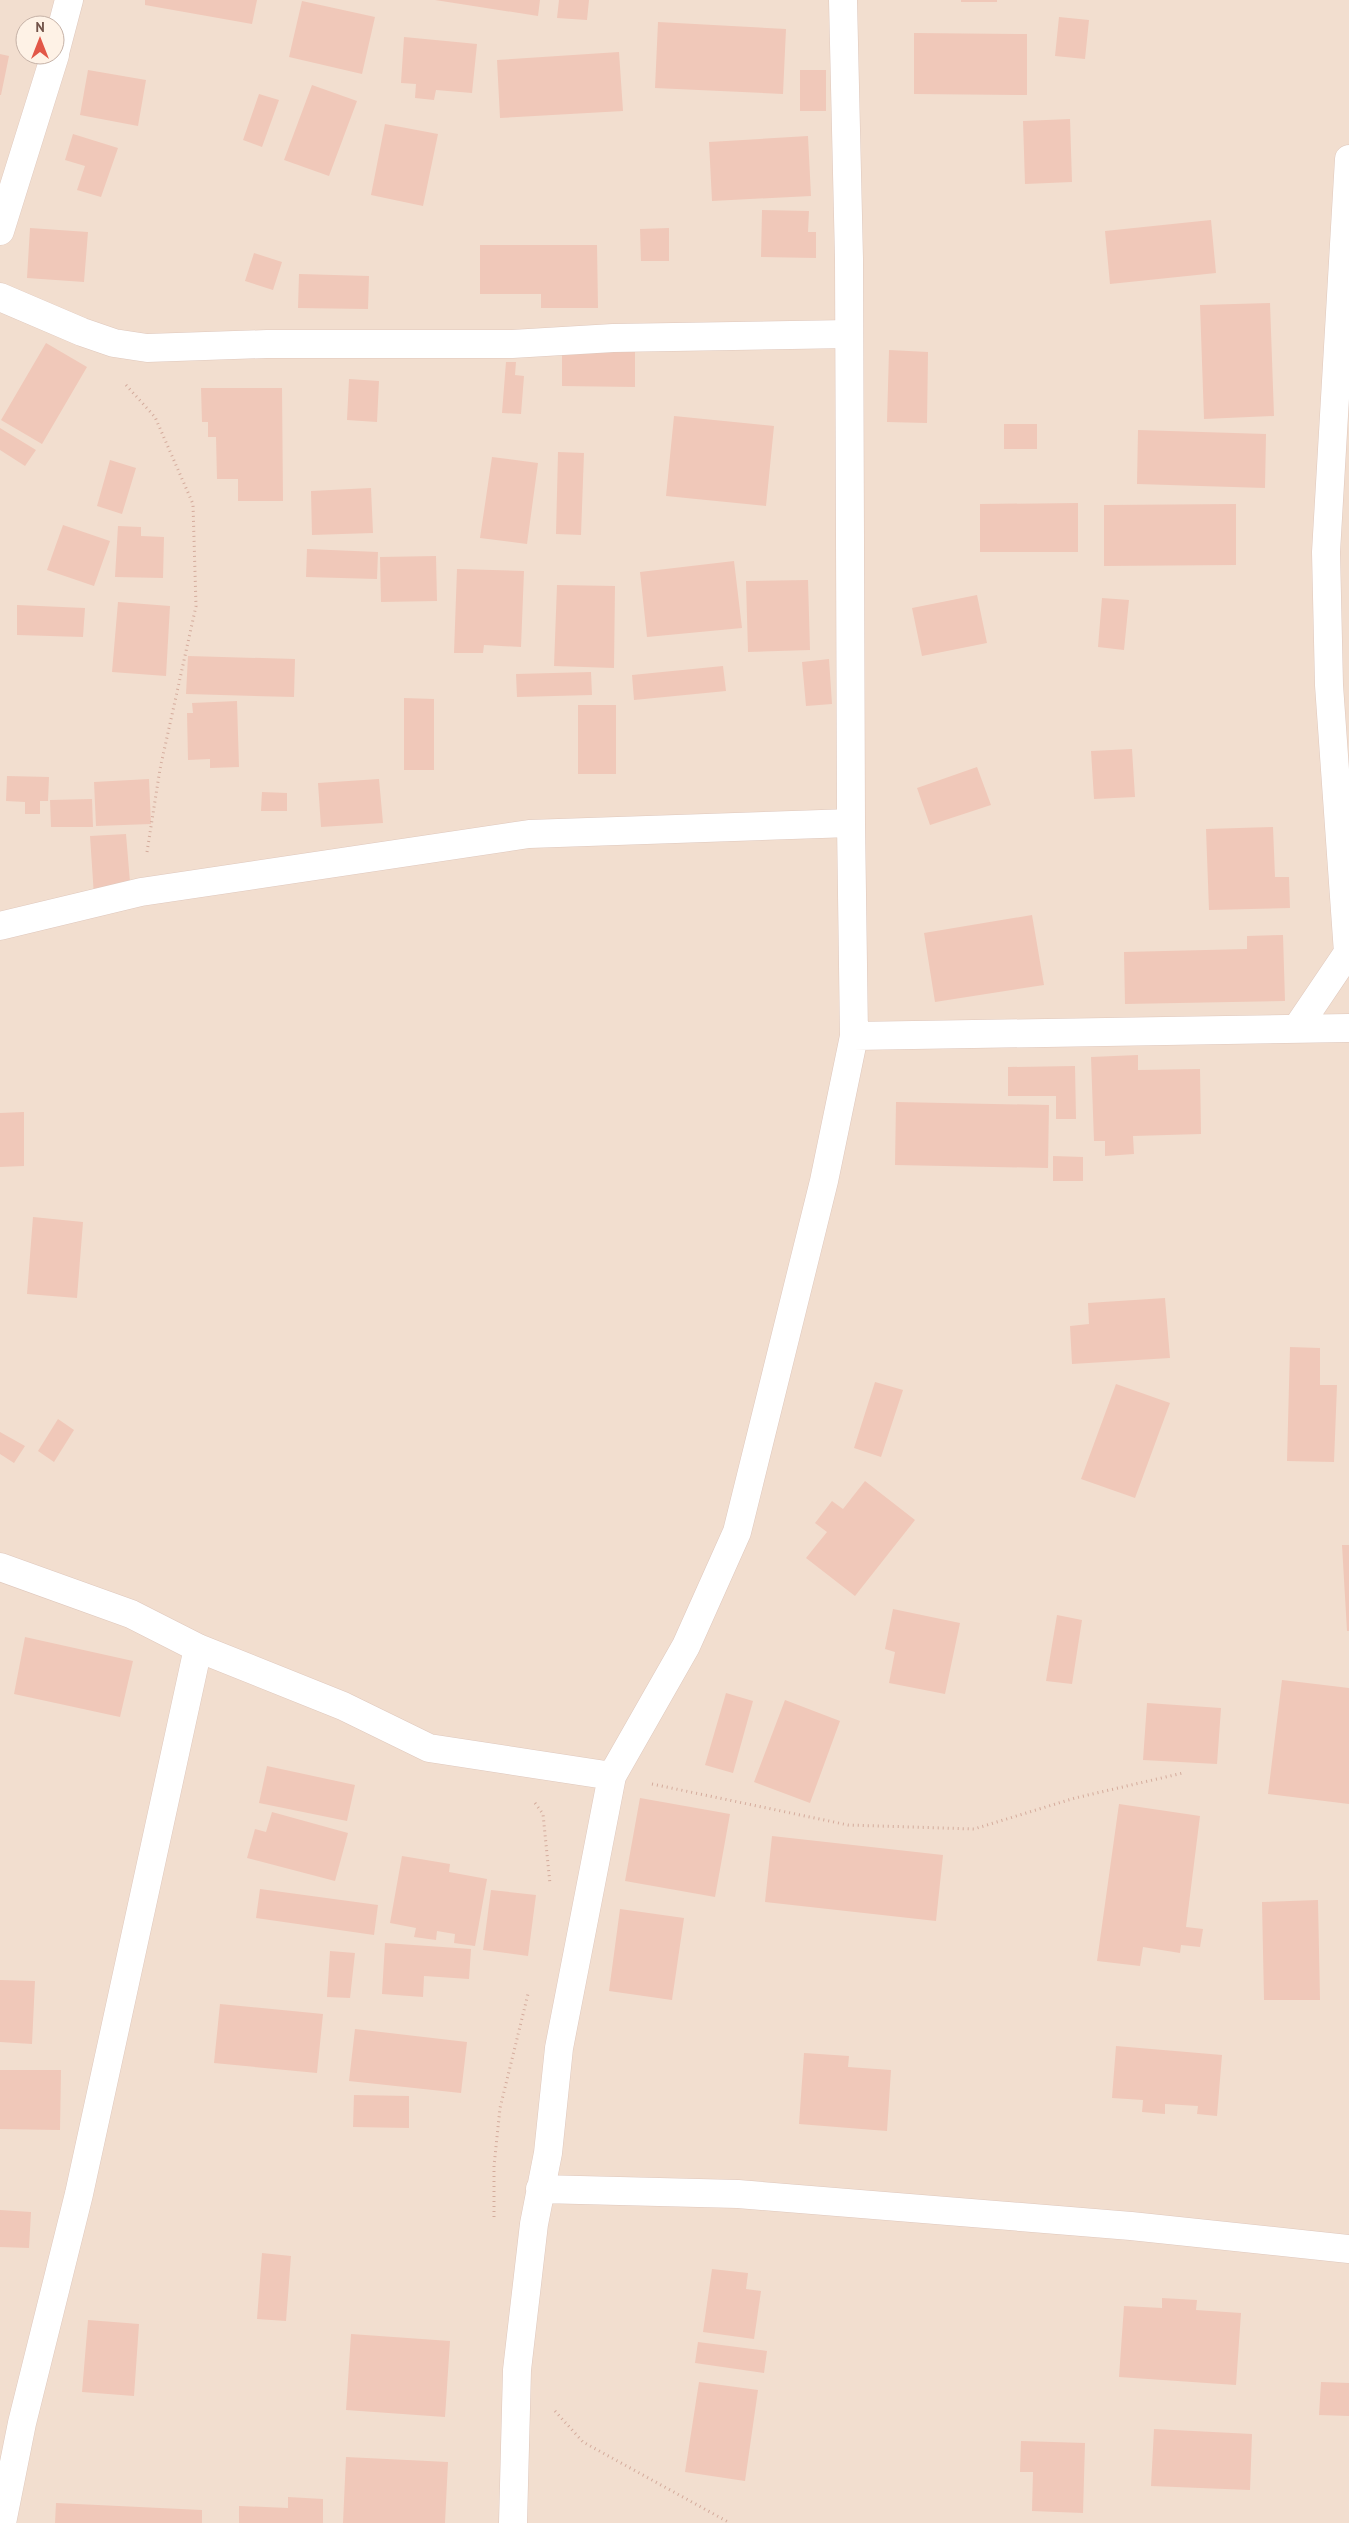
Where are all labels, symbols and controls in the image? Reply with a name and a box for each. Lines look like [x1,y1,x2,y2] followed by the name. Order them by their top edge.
[15,15,65,65] north arrow
[35,18,45,36] text: N

